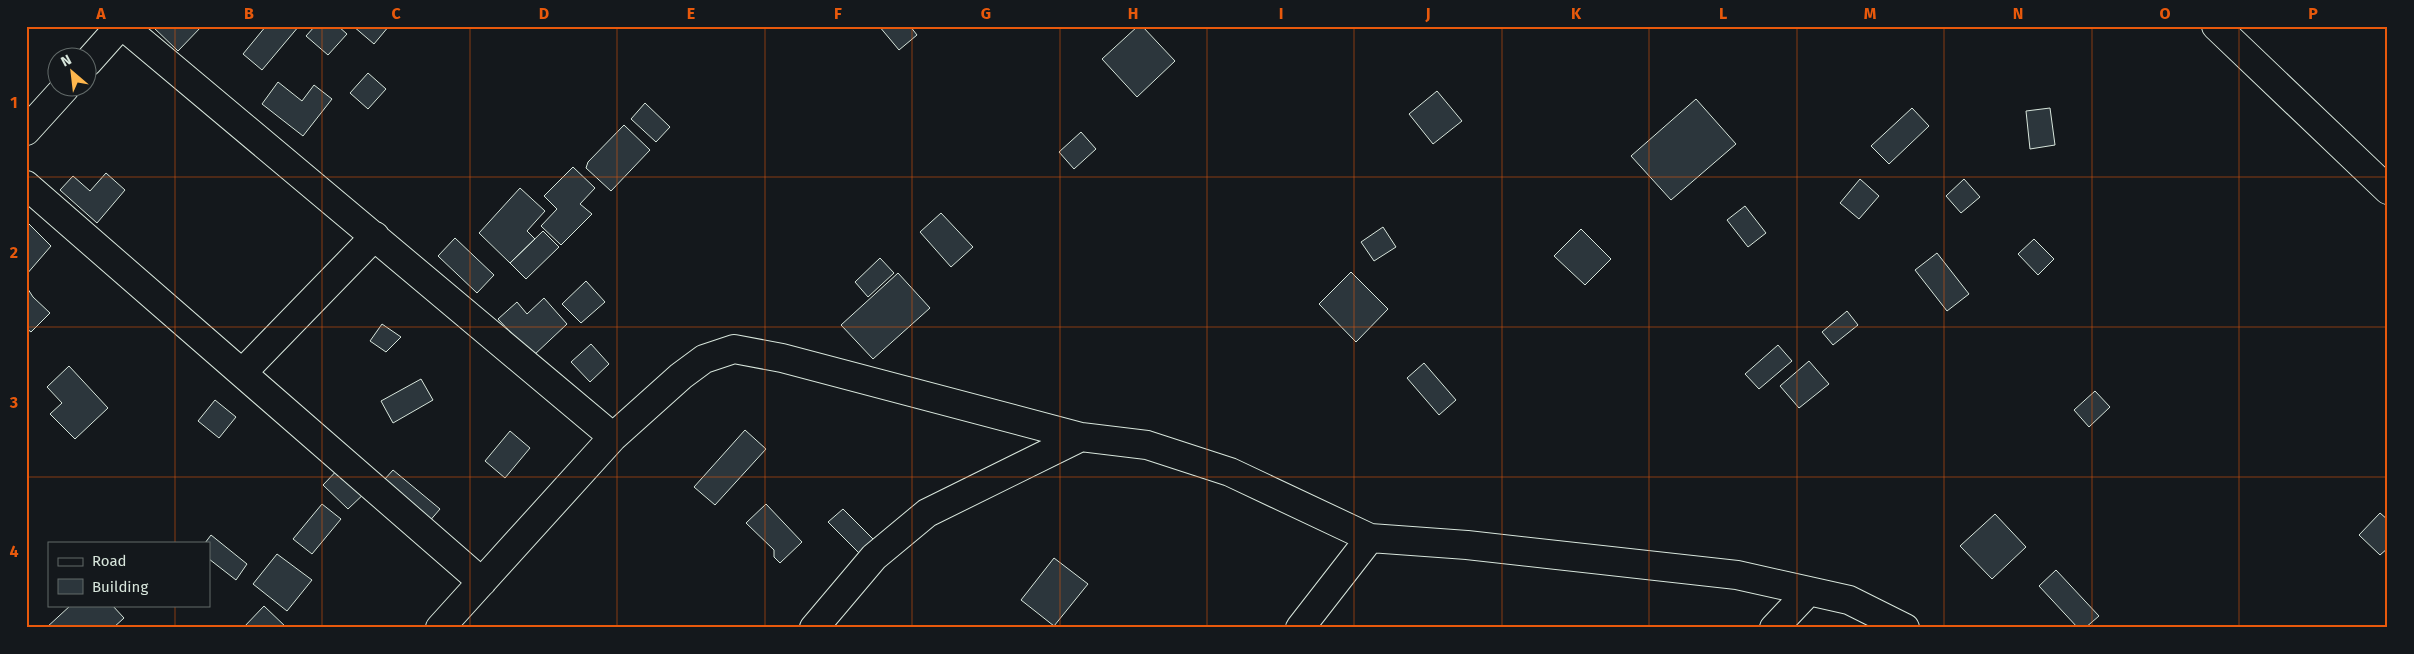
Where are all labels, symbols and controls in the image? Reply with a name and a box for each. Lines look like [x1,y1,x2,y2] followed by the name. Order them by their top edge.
[95,4,106,23] text: A
[244,4,254,23] text: B
[391,4,401,23] text: C
[539,4,549,23] text: D
[687,4,695,23] text: E
[834,4,842,23] text: F
[981,4,991,23] text: G
[1128,4,1138,23] text: H
[1279,4,1283,23] text: I
[1424,4,1431,23] text: J
[1571,4,1582,23] text: K
[1719,4,1727,23] text: L
[1864,4,1877,23] text: M
[2013,4,2023,23] text: N
[2159,4,2171,23] text: O
[2308,4,2318,23] text: P
[48,48,98,98] north arrow
[58,51,74,71] text: N
[10,93,18,112] text: 1
[10,243,18,262] text: 2
[9,393,18,412] text: 3
[9,542,19,561] text: 4
[48,542,210,606] legend
[92,552,127,570] text: Road
[92,578,148,596] text: Building

